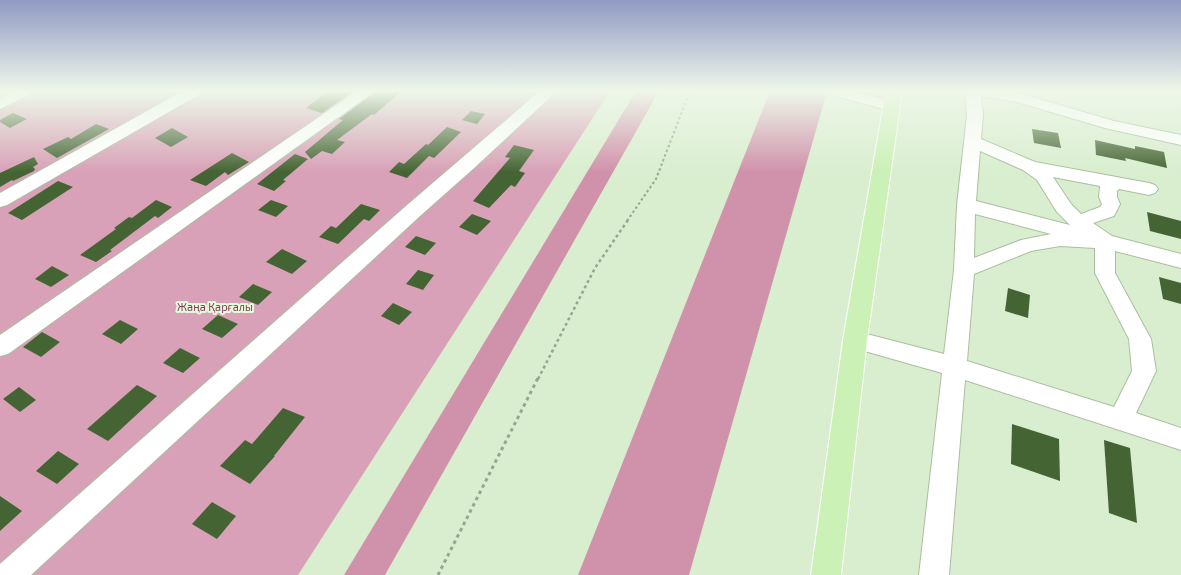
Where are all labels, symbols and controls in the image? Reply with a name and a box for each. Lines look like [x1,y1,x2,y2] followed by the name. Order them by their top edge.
[177,300,253,313] park label: Жаңа Қарғалы

